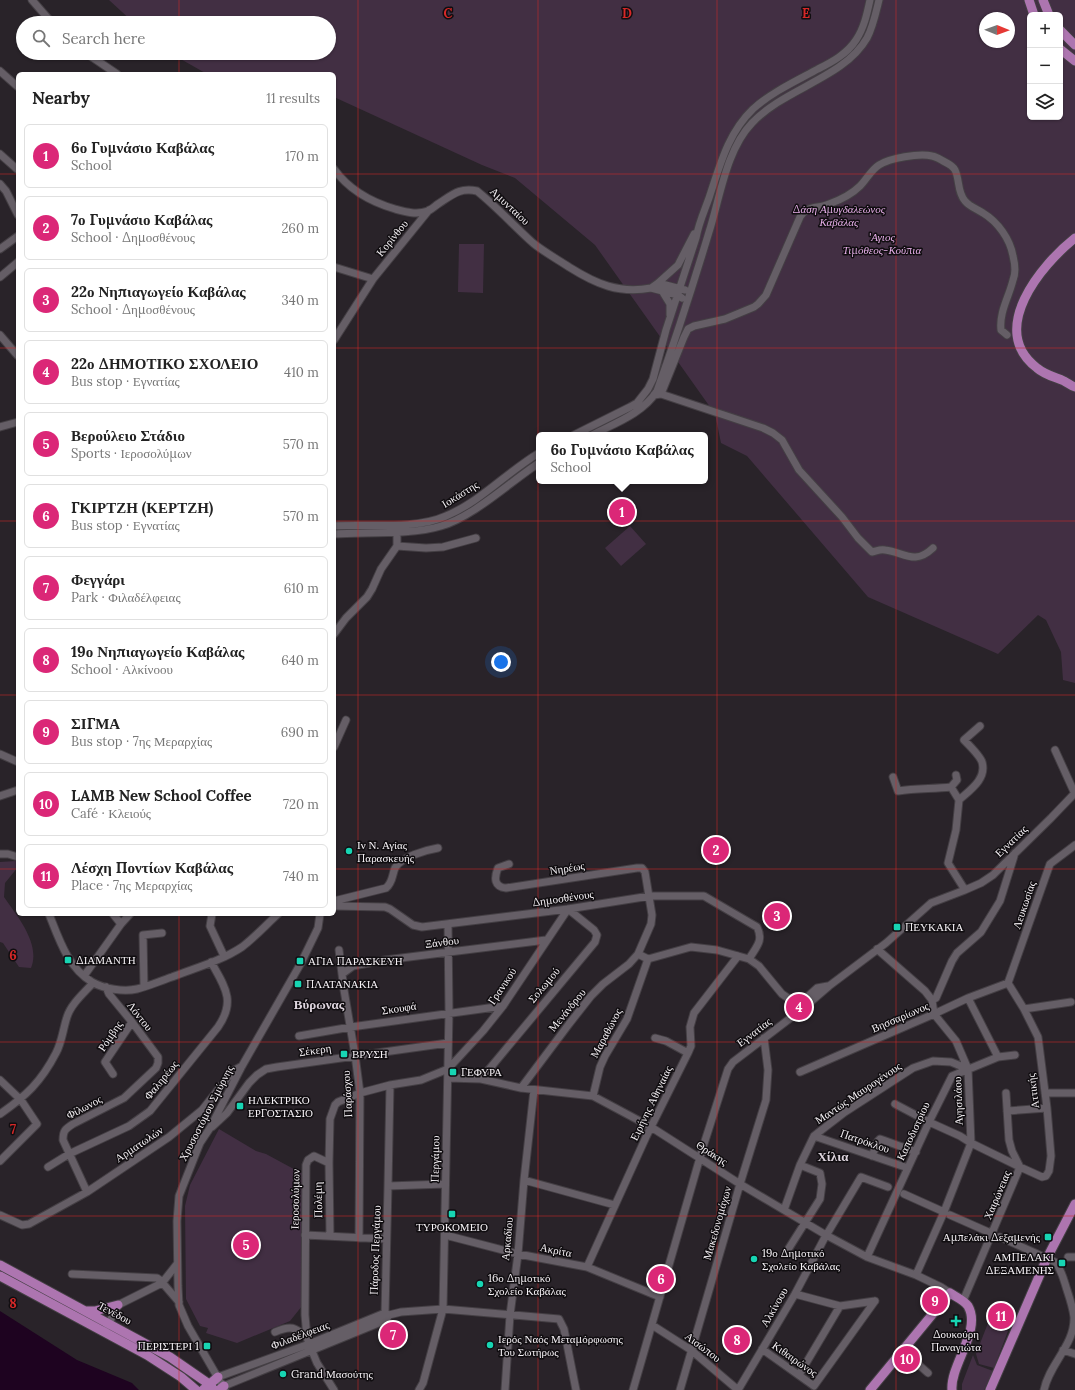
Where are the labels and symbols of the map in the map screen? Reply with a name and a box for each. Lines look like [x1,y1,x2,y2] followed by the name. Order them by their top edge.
[444,5,453,22] text: C
[622,5,632,22] text: D
[802,5,810,22] text: E
[979,12,1015,48] north arrow
[487,184,533,228] street label: Αμυνταίου
[793,202,886,229] park label: Δάση Αμυγδαλεώνος Καβάλας
[373,216,411,259] street label: Κορίνθου
[843,230,921,257] park label: 'Αγιος Τιμόθεος-Κούπια
[439,477,482,511] street label: Ιοκάστης
[609,497,635,527] pin: 1
[491,652,511,672] your location
[992,822,1031,860] street label: Εγνατίας
[703,835,729,865] pin: 2
[357,838,415,865] place label: Ιν Ν. Αγίας Παρασκευής
[344,846,354,856] marker: Ιν Ν. Αγίας Παρασκευής
[548,858,586,878] street label: Νηρέως
[1009,879,1039,931] street label: Λευκωσίας
[531,887,595,909] street label: Δημοσθένους
[764,901,790,931] pin: 3
[905,920,964,934] place label: ΠΕΥΚΑΚΙΑ
[892,922,902,932] marker: ΠΕΥΚΑΚΙΑ
[424,933,460,951] street label: Ξάνθου
[9,947,17,964] text: 6
[76,953,136,967] place label: ΔΙΑΜΑΝΤΗ
[308,954,403,968] place label: ΑΓΙΑ ΠΑΡΑΣΚΕΥΗ
[63,955,73,965] marker: ΔΙΑΜΑΝΤΗ
[295,956,305,966] marker: ΑΓΙΑ ΠΑΡΑΣΚΕΥΗ
[485,964,520,1007] street label: Γρανικού
[525,964,563,1006] street label: Σολωμού
[306,977,378,991] place label: ΠΛΑΤΑΝΑΚΙΑ
[293,979,303,989] marker: ΠΛΑΤΑΝΑΚΙΑ
[545,985,589,1035] street label: Μενάνδρου
[786,992,812,1022] pin: 4
[294,996,345,1013] district label: Βύρωνας
[124,998,156,1034] street label: Λόντου
[869,998,932,1035] street label: Βησσαρίωνος
[381,999,417,1017] street label: Σκουφά
[587,1005,625,1060] street label: Μαραθώνος
[734,1014,775,1050] street label: Εγνατίας
[95,1017,126,1054] street label: Ρόμβης
[298,1041,332,1059] street label: Σέκερη
[352,1047,388,1061] place label: ΒΡΥΣΗ
[339,1049,349,1059] marker: ΒΡΥΣΗ
[141,1057,181,1102] street label: Φαληρέως
[812,1059,904,1127] street label: Μαντώς Μαυρογένους
[176,1062,237,1163] street label: Χρυσοστόμου Σμύρνης
[627,1063,675,1143] street label: Ειρήνης Αθηναίας
[461,1065,502,1079] place label: ΓΕΦΥΡΑ
[448,1067,458,1077] marker: ΓΕΦΥΡΑ
[339,1070,355,1118] street label: Παράσχου
[1024,1072,1042,1109] street label: Αττικής
[950,1076,966,1126] street label: Αγησιλάου
[64,1092,105,1122] street label: Φίλωνος
[248,1093,313,1120] place label: ΗΛΕΚΤΡΙΚΟ ΕΡΓΟΣΤΑΣΙΟ
[893,1099,933,1163] street label: Καποδιστρίου
[235,1101,245,1111] marker: ΗΛΕΚΤΡΙΚΟ ΕΡΓΟΣΤΑΣΙΟ
[10,1121,16,1138] text: 7
[112,1123,166,1165] street label: Αρματωλών
[838,1126,892,1156] street label: Πατρόκλου
[428,1135,442,1183] street label: Περγάμου
[694,1138,731,1169] street label: Θράκης
[817,1148,849,1165] district label: Χίλια
[980,1168,1014,1222] street label: Χαιρώνειας
[287,1169,303,1229] street label: Ιεροσολύμων
[311,1181,325,1218] street label: Πολέμη
[700,1184,734,1262] street label: Μακεδονομάχων
[366,1204,384,1295] street label: Πάροδος Περγάμου
[447,1209,457,1219] marker: ΤΥΡΟΚΟΜΕΙΟ
[498,1216,516,1261] street label: Αρκαδίου
[416,1220,488,1234] place label: ΤΥΡΟΚΟΜΕΙΟ
[233,1230,259,1260] pin: 5
[943,1230,1041,1244] place label: Αμπελάκι Δεξαμενής
[1043,1232,1053,1242] marker: Αμπελάκι Δεξαμενής
[539,1240,573,1260] street label: Ακρίτα
[762,1246,841,1273] place label: 19ο Δημοτικό Σχολείο Καβάλας
[986,1250,1054,1277] place label: ΑΜΠΕΛΑΚΙ ΔΕΞΑΜΕΝΗΣ
[749,1254,759,1264] marker: 19ο Δημοτικό Σχολείο Καβάλας
[1057,1258,1067,1268] marker: ΑΜΠΕΛΑΚΙ ΔΕΞΑΜΕΝΗΣ
[648,1264,674,1294] pin: 6
[488,1271,567,1298] place label: 16ο Δημοτικό Σχολείο Καβάλας
[475,1279,485,1289] marker: 16ο Δημοτικό Σχολείο Καβάλας
[757,1284,791,1329] street label: Αλκίνοου
[922,1286,948,1316] pin: 9
[9,1295,17,1312] text: 8
[96,1298,135,1328] street label: Τενέδου
[988,1301,1014,1331] pin: 11
[951,1316,961,1326] marker: Δουκούρη Παναγιώτα
[269,1317,332,1353] street label: Φιλαδέλφειας
[380,1320,406,1350] pin: 7
[724,1325,750,1355] pin: 8
[931,1327,981,1354] place label: Δουκούρη Παναγιώτα
[682,1329,724,1365] street label: Αισώπου
[498,1332,624,1359] place label: Ιερός Ναός Μεταμόρφωσης Του Σωτήρως
[769,1338,821,1380] street label: Κιθαιρώνος
[138,1339,199,1353] place label: ΠΕΡΙΣΤΕΡΙ 1
[485,1340,495,1350] marker: Ιερός Ναός Μεταμόρφωσης Του Σωτήρως
[202,1341,212,1351] marker: ΠΕΡΙΣΤΕΡΙ 1
[894,1344,920,1374] pin: 10
[291,1367,373,1381] place label: Grand Μασούτης
[278,1369,288,1379] marker: Grand Μασούτης

